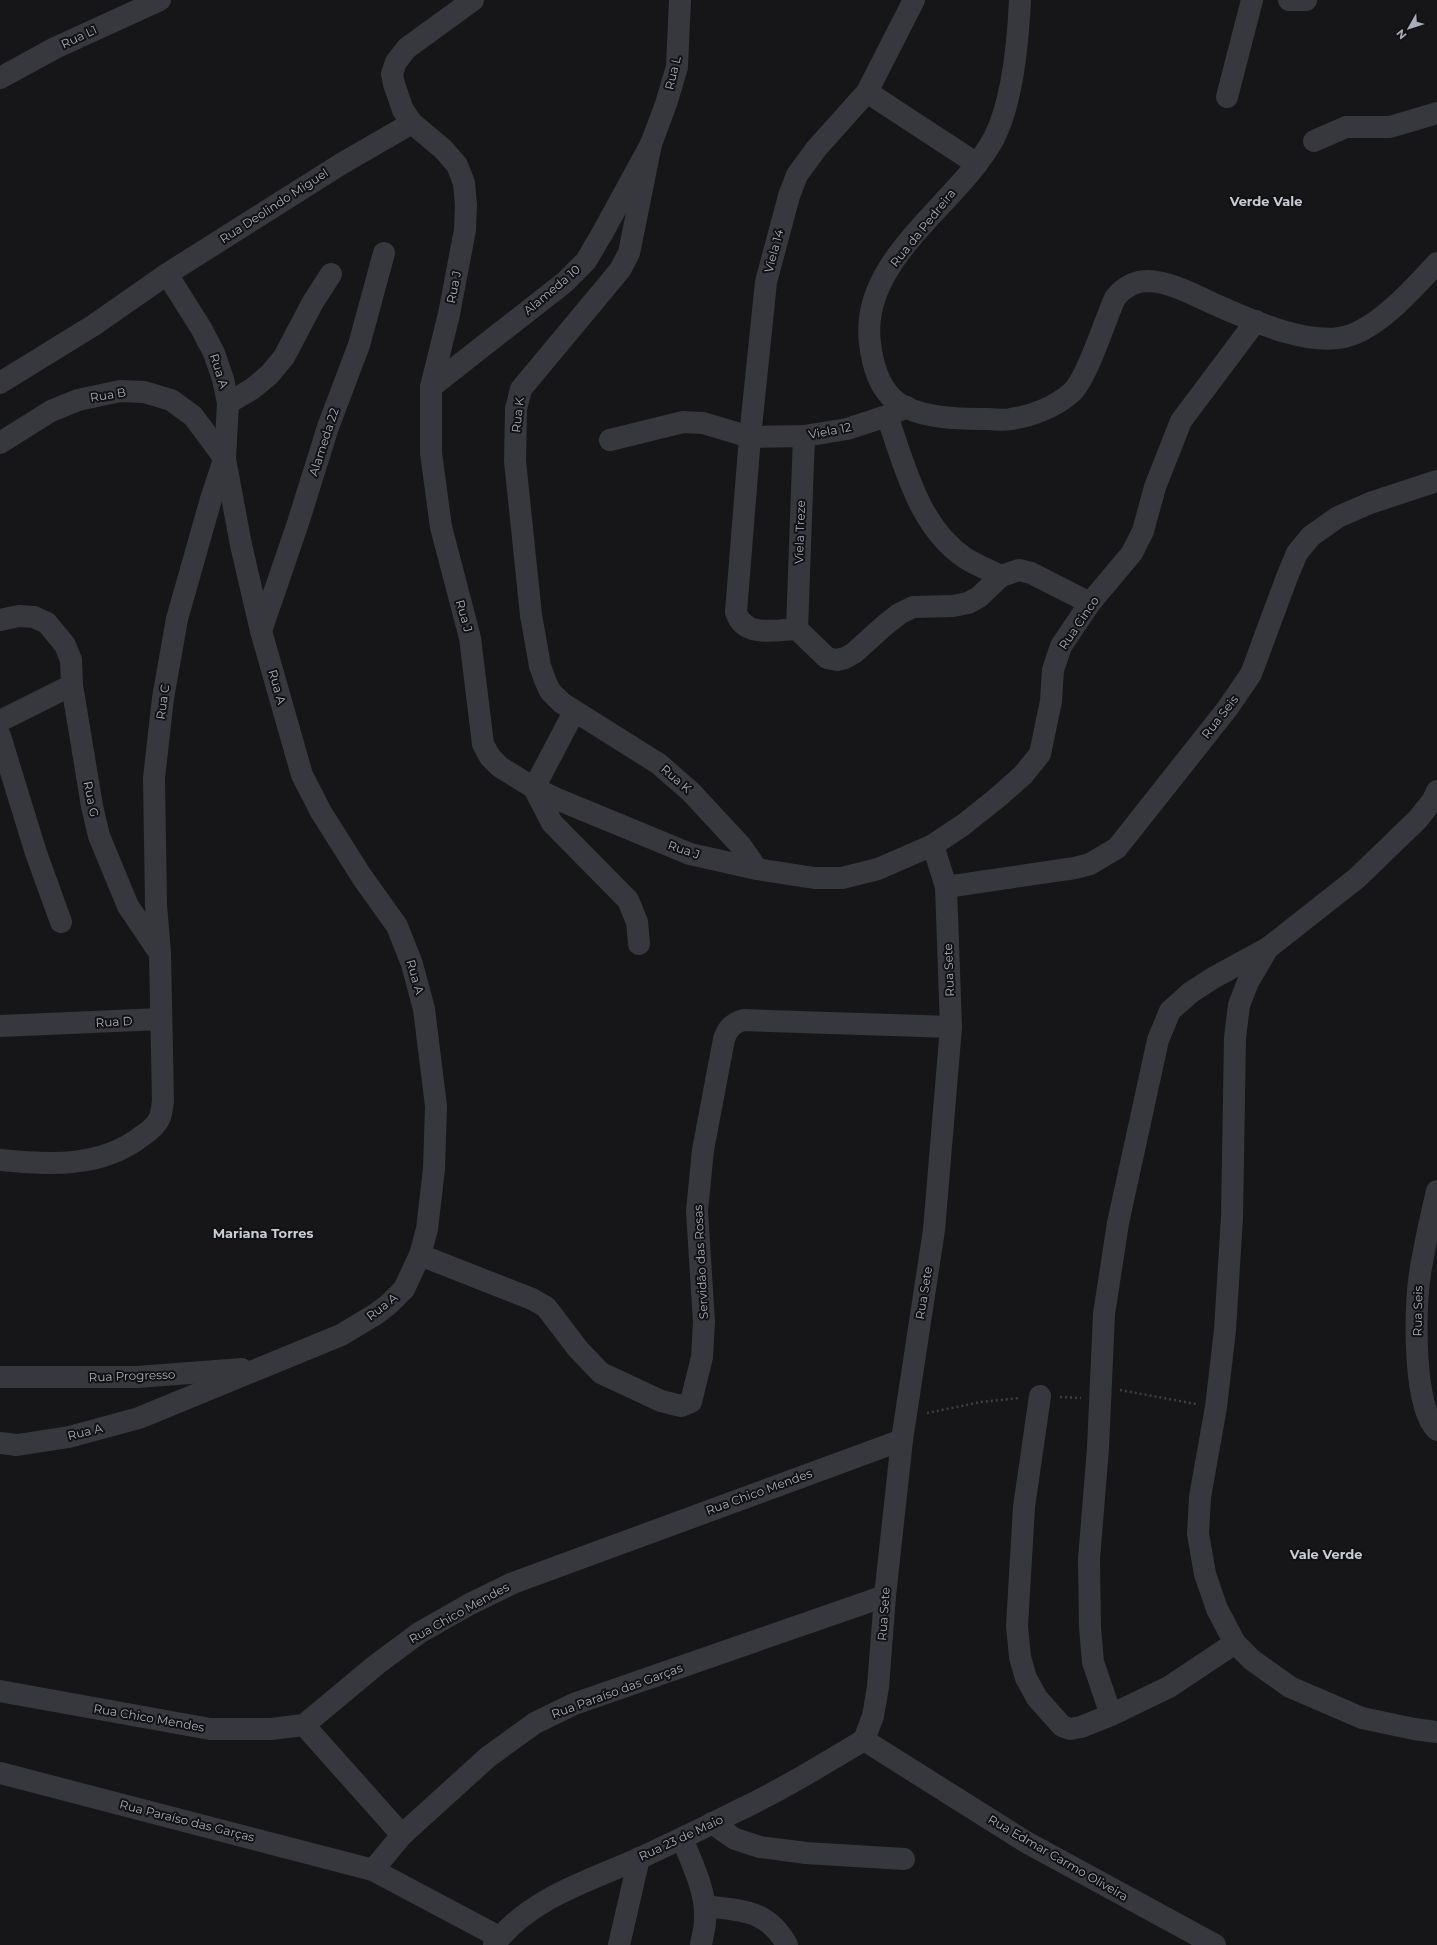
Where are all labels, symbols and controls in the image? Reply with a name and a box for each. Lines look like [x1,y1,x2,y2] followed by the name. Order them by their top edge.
[1389,8,1429,48] north arrow
[58,22,99,51] street label: Rua L1
[1393,26,1409,42] text: N
[661,55,684,91] street label: Rua L
[217,165,331,246] street label: Rua Deolindo Miguel
[887,186,959,270] street label: Rua da Pedreira
[1229,193,1302,209] district label: Verde Vale
[761,227,787,274] street label: Viela 14
[520,261,583,318] street label: Alameda 10
[443,269,464,305] street label: Rua J
[207,352,232,390] street label: Rua A
[89,384,127,405] street label: Rua B
[508,396,527,433] street label: Rua K
[305,406,342,478] street label: Alameda 22
[807,419,853,442] street label: Viela 12
[791,500,808,564] street label: Viela Treze
[1055,593,1102,652] street label: Rua Cinco
[453,598,476,634] street label: Rua J
[265,668,290,706] street label: Rua A
[153,683,172,721] street label: Rua C
[1198,692,1241,741] street label: Rua Seis
[658,761,695,796] street label: Rua K
[81,780,102,818] street label: Rua G
[666,837,702,862] street label: Rua J
[940,943,957,997] street label: Rua Sete
[403,958,428,996] street label: Rua A
[95,1013,133,1030] street label: Rua D
[690,1204,711,1320] street label: Servidão das Rosas
[213,1225,313,1241] district label: Mariana Torres
[912,1265,935,1321] street label: Rua Sete
[1410,1285,1425,1336] street label: Rua Seis
[363,1290,401,1323] street label: Rua A
[88,1366,176,1385] street label: Rua Progresso
[66,1420,104,1443] street label: Rua A
[704,1465,814,1518] street label: Rua Chico Mendes
[1289,1546,1362,1562] district label: Vale Verde
[406,1579,512,1646] street label: Rua Chico Mendes
[874,1587,893,1641] street label: Rua Sete
[549,1660,685,1721] street label: Rua Paraíso das Garças
[93,1700,206,1735] street label: Rua Chico Mendes
[118,1796,256,1845] street label: Rua Paraíso das Garças
[636,1811,725,1864] street label: Rua 23 de Maio
[986,1811,1131,1904] street label: Rua Edmar Carmo Oliveira

